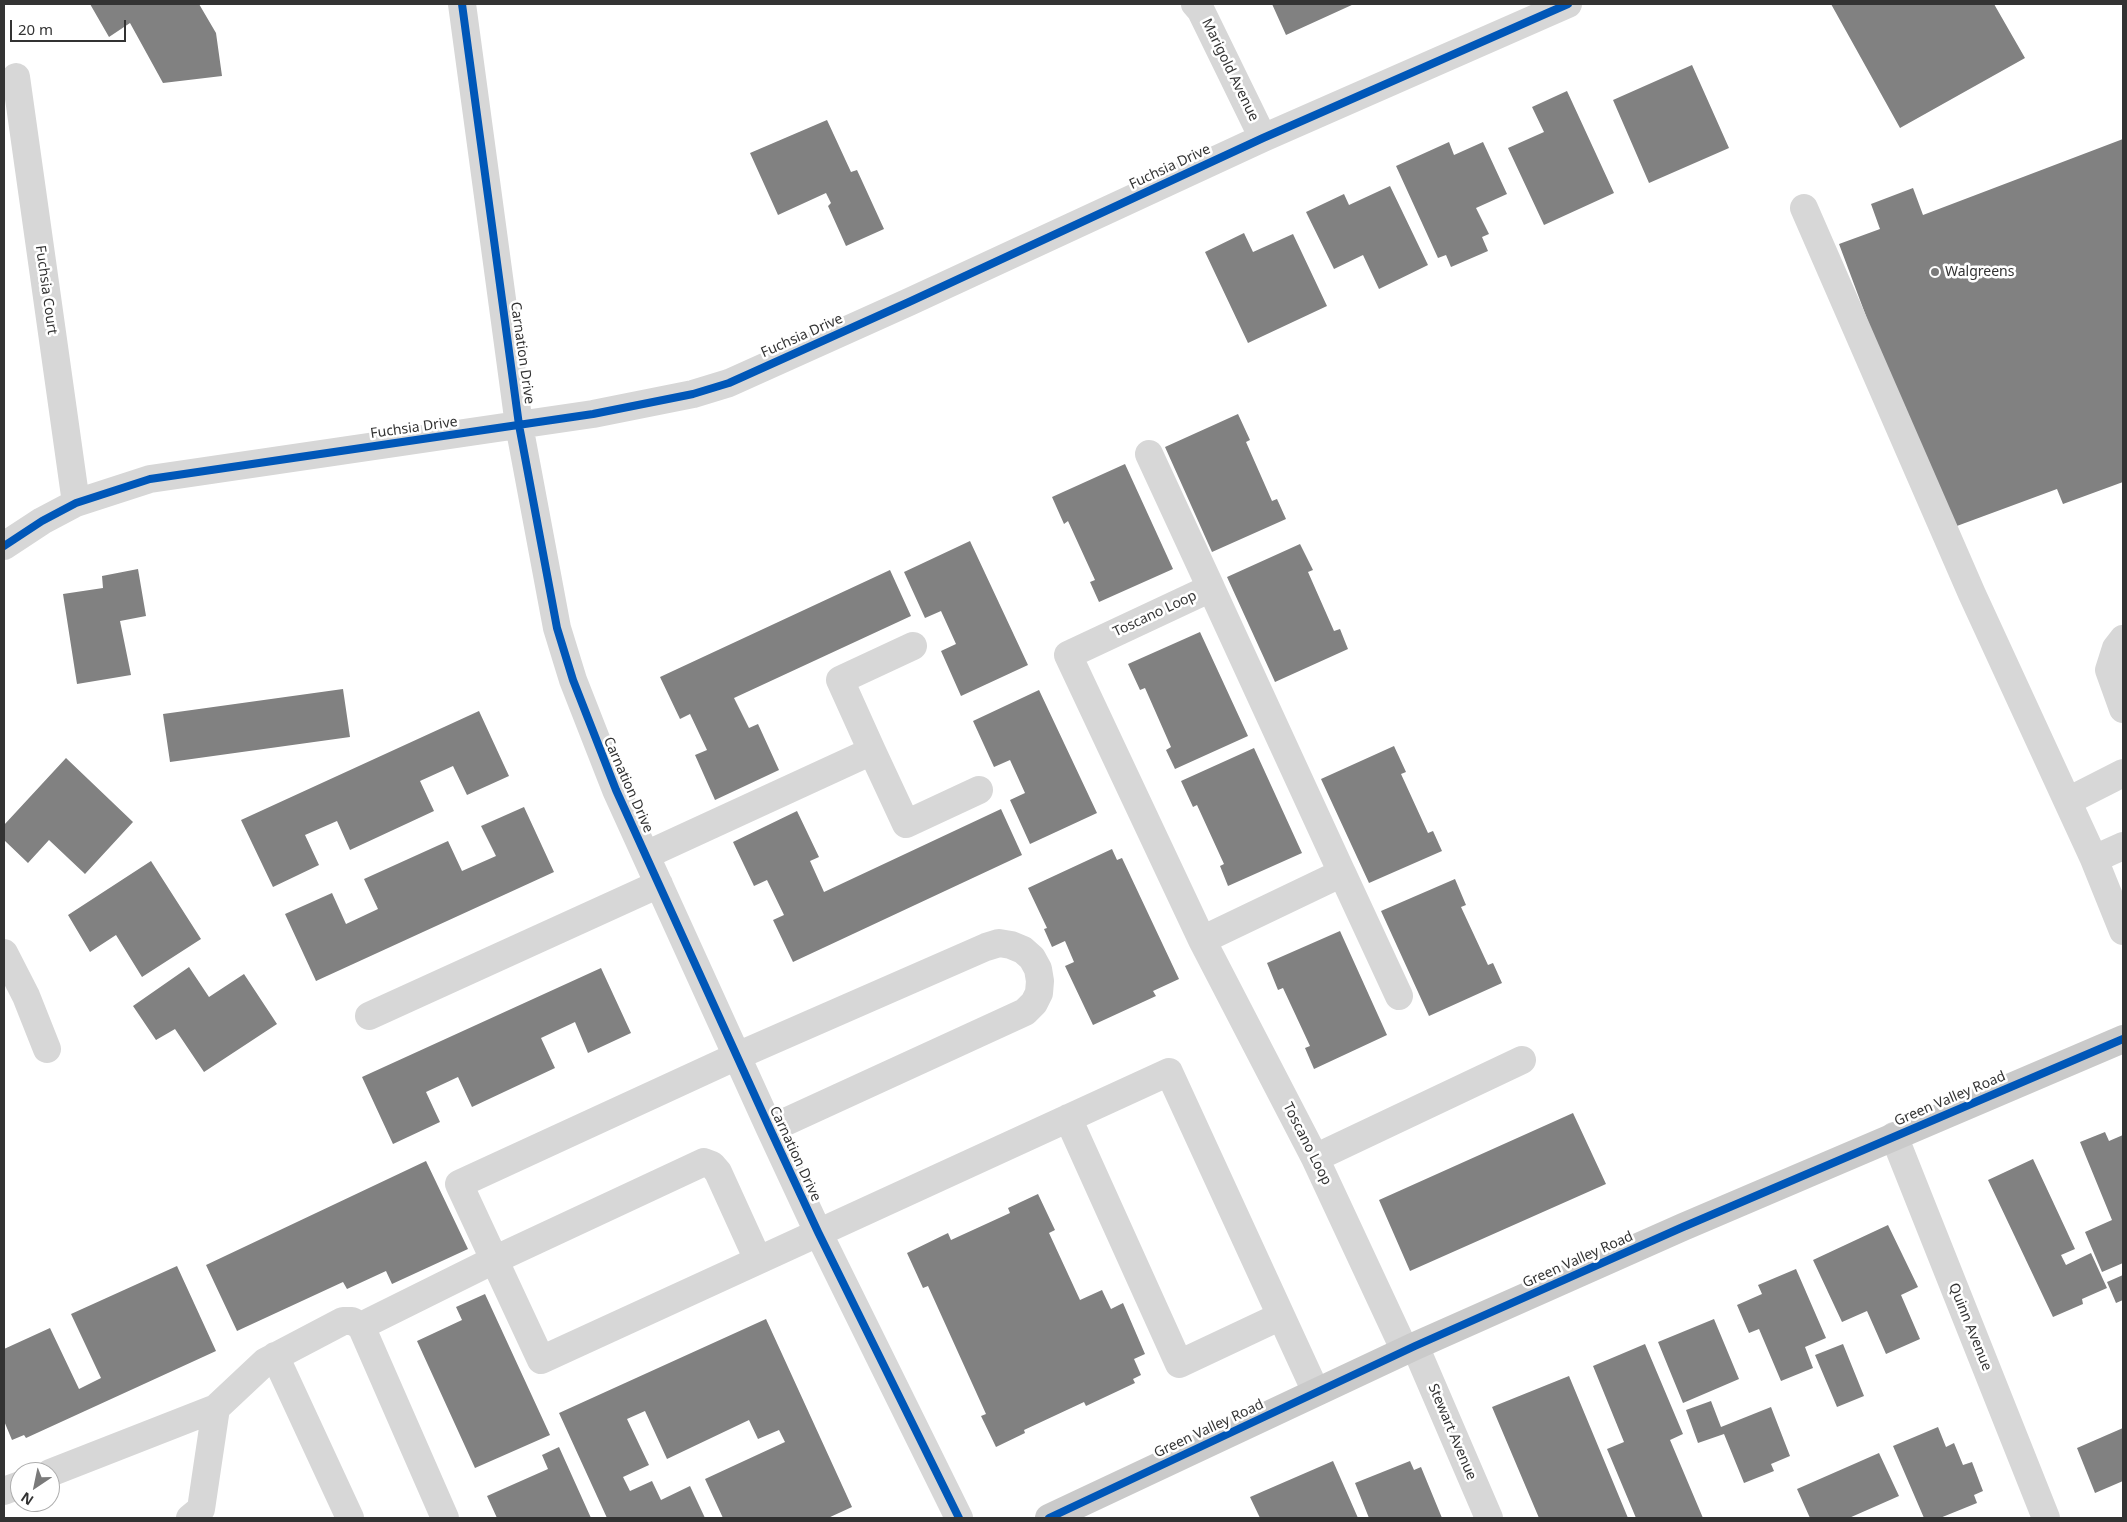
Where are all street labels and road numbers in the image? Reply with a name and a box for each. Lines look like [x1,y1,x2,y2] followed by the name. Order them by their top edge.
[1198,16,1262,124] street label: Marigold Avenue
[1127,141,1213,193] street label: Fuchsia Drive
[31,244,61,336] street label: Fuchsia Court
[507,301,537,405] street label: Carnation Drive
[759,310,845,362] street label: Fuchsia Drive
[369,414,459,442] street label: Fuchsia Drive
[1111,587,1199,641] street label: Toscano Loop
[599,735,657,835] street label: Carnation Drive
[1892,1068,2008,1130] street label: Green Valley Road
[1279,1100,1335,1188] street label: Toscano Loop
[766,1104,824,1204] street label: Carnation Drive
[1520,1228,1636,1292] street label: Green Valley Road
[1945,1281,1995,1373] street label: Quinn Avenue
[1424,1381,1480,1483] street label: Stewart Avenue
[1152,1396,1266,1462] street label: Green Valley Road

